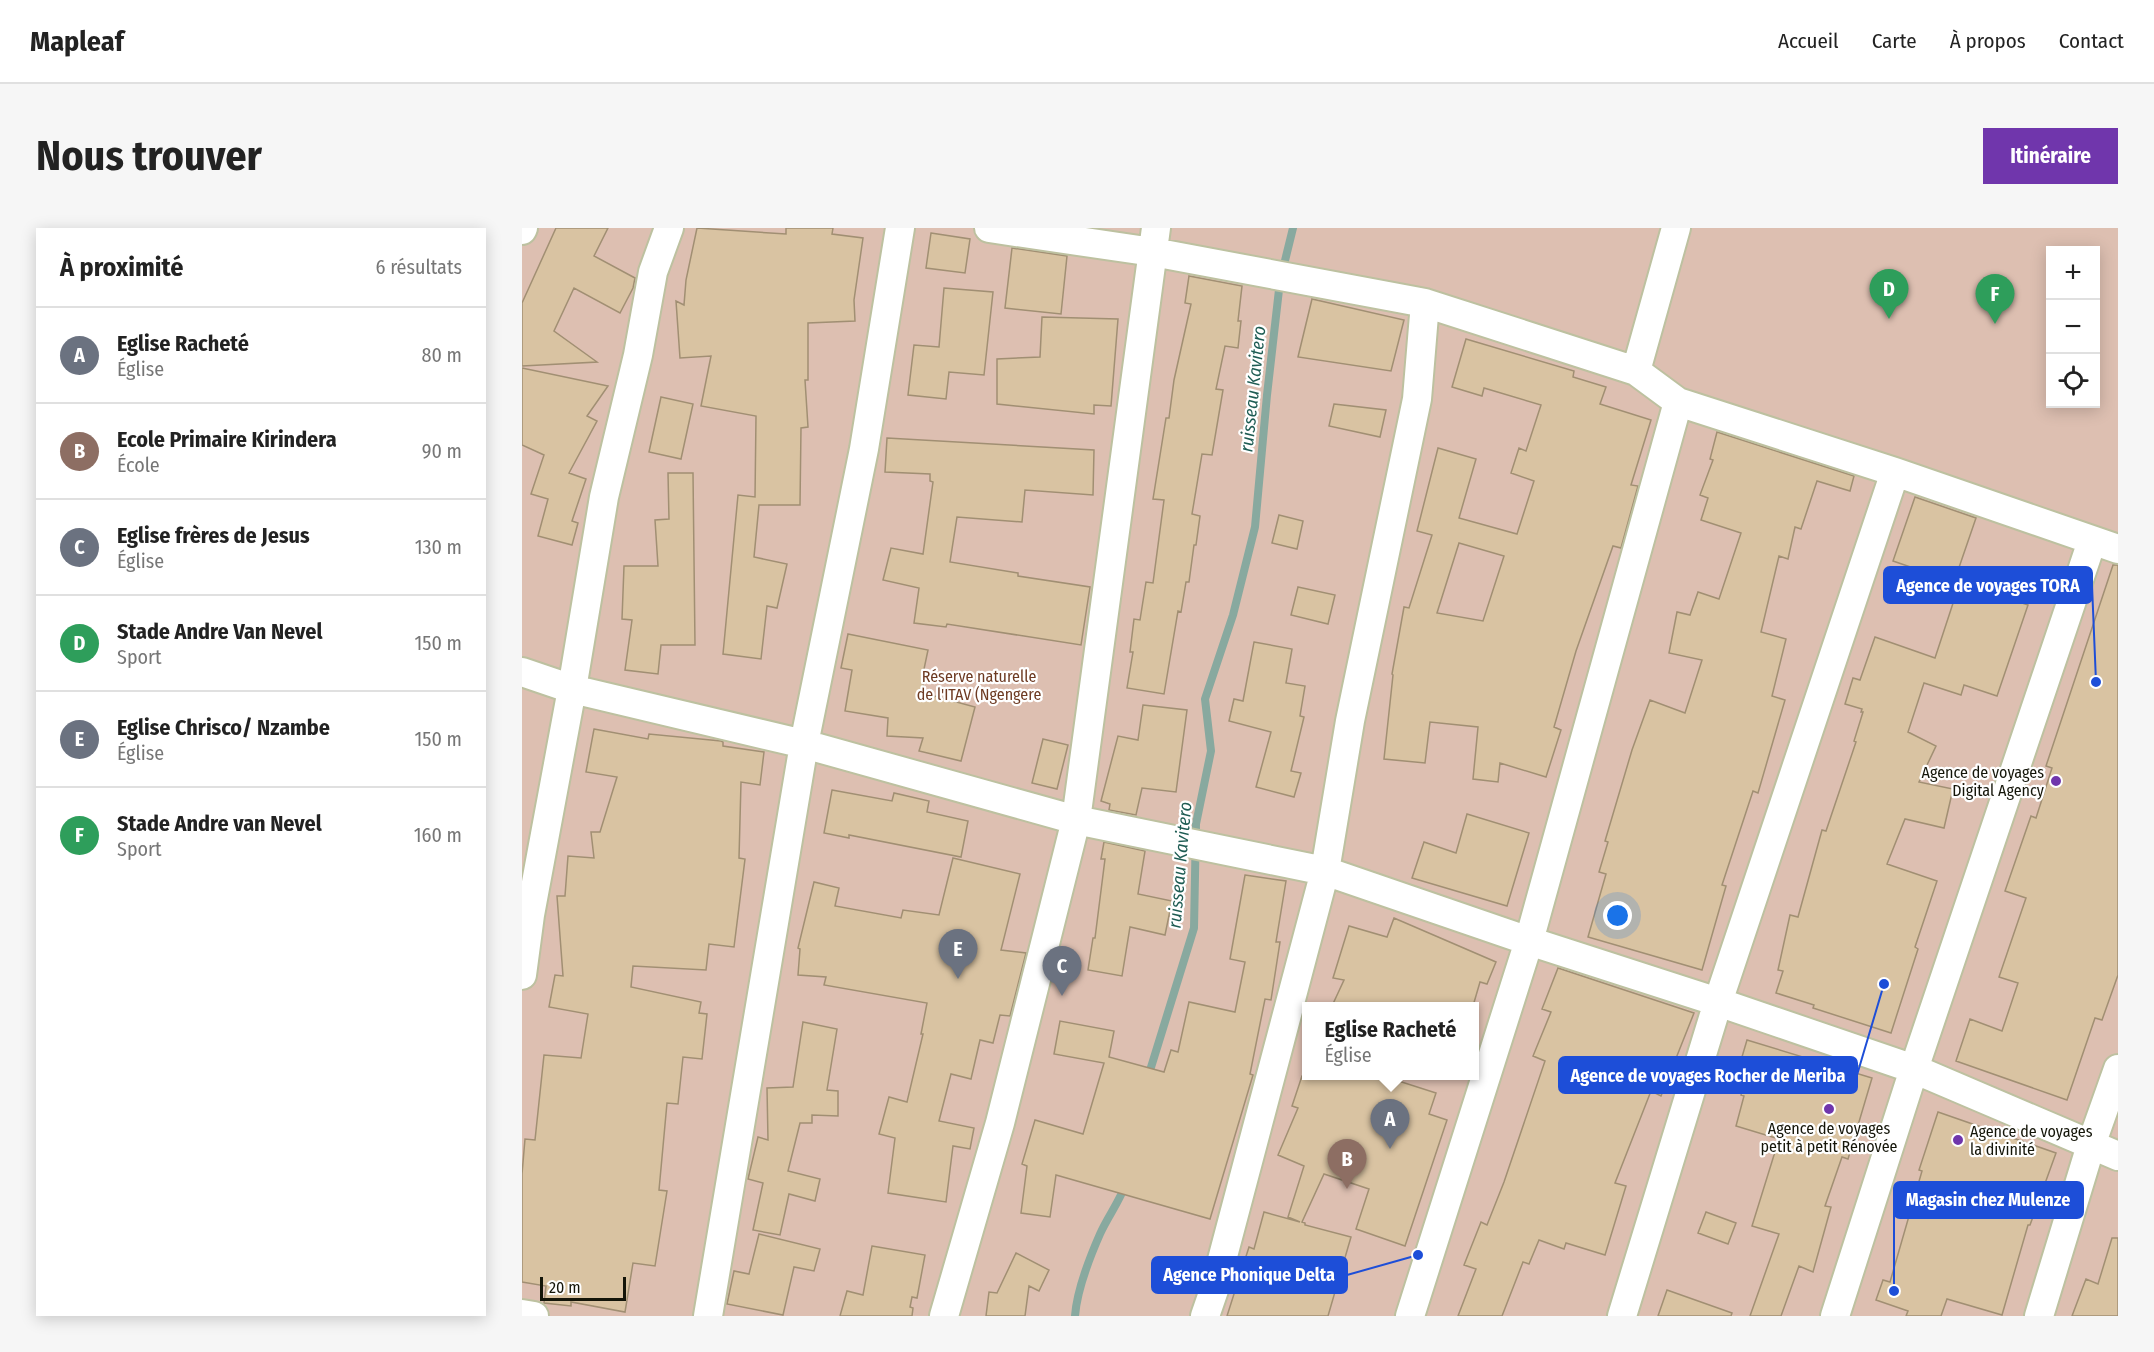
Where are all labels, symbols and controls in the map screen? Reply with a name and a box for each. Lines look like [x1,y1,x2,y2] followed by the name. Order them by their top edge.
[30,25,124,58] text: Mapleaf
[1778,28,1839,54] text: Accueil
[1872,28,1917,54] text: Carte
[1950,28,2026,54] text: À propos
[2059,28,2124,54] text: Contact
[1983,128,2118,184] button: Itinéraire
[36,131,262,181] text: Nous trouver
[2046,246,2100,408] map controls
[2046,246,2100,300] button: +
[60,252,183,283] text: À proximité
[376,255,462,279] text: 6 résultats
[1870,270,1908,319] pin: D
[1976,274,2014,324] pin: F
[2046,300,2100,354] button: −
[1235,325,1271,453] water label: ruisseau Kavitero
[117,330,249,357] text: Eglise Racheté
[74,343,85,367] text: A
[422,343,462,367] text: 80 m
[2046,354,2100,408] button: locate
[117,357,164,381] text: Église
[117,426,337,453] text: Ecole Primaire Kirindera
[74,439,85,463] text: B
[422,439,462,463] text: 90 m
[117,453,160,477] text: École
[117,522,310,549] text: Eglise frères de Jesus
[74,535,85,559] text: C
[415,535,462,559] text: 130 m
[117,549,164,573] text: Église
[1884,567,2092,603] callout: Agence de voyages TORA
[1895,575,2080,597] text: Agence de voyages TORA
[117,618,322,645] text: Stade Andre Van Nevel
[74,631,85,655] text: D
[415,631,462,655] text: 150 m
[117,645,162,669] text: Sport
[917,667,1041,704] park label: Réserve naturelle de l'ITAV (Ngengere
[117,714,330,741] text: Eglise Chrisco/ Nzambe
[75,727,84,751] text: E
[415,727,462,751] text: 150 m
[117,741,164,765] text: Église
[1922,763,2045,800] place label: Agence de voyages Digital Agency
[2049,774,2063,788] marker: Agence de voyages Digital Agency
[1164,801,1196,929] water label: ruisseau Kavitero
[117,810,322,837] text: Stade Andre van Nevel
[75,823,84,847] text: F
[414,823,462,847] text: 160 m
[117,837,162,861] text: Sport
[1603,901,1632,930] your location
[938,930,978,979] pin: E
[1042,946,1082,996] pin: C
[1302,1002,1479,1080] popup
[1325,1016,1456,1043] text: Eglise Racheté
[1325,1043,1372,1067] text: Église
[1559,1057,1857,1093] callout: Agence de voyages Rocher de Meriba
[1570,1065,1845,1087] text: Agence de voyages Rocher de Meriba
[1370,1100,1410,1149] pin: A
[1822,1102,1836,1116] marker: Agence de voyages petit à petit Rénovée
[1761,1119,1898,1156] place label: Agence de voyages petit à petit Rénovée
[1970,1122,2093,1159] place label: Agence de voyages la divinité
[1951,1133,1965,1147] marker: Agence de voyages la divinité
[1328,1140,1366,1189] pin: B
[1894,1182,2083,1218] callout: Magasin chez Mulenze
[1906,1189,2070,1211] text: Magasin chez Mulenze
[1152,1257,1347,1293] callout: Agence Phonique Delta
[1162,1264,1335,1286] text: Agence Phonique Delta
[540,1274,626,1302] scale bar
[549,1278,580,1297] text: 20 m

